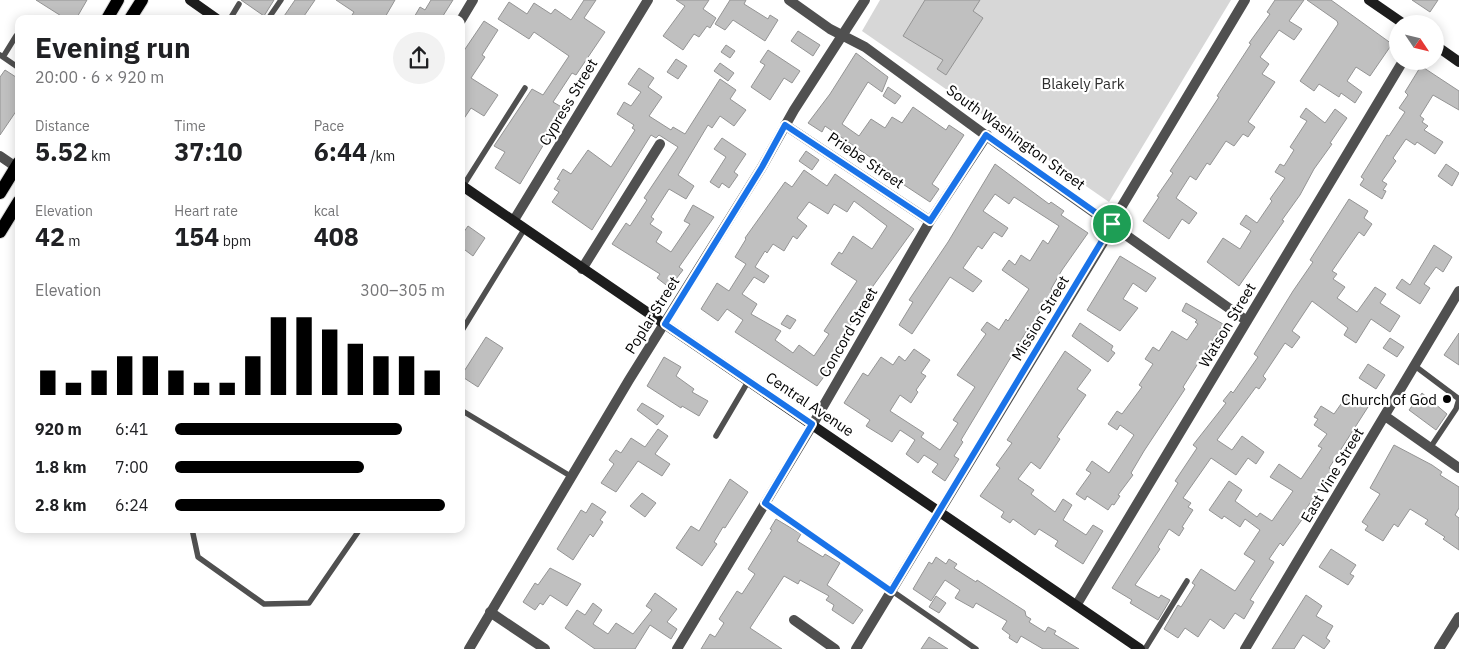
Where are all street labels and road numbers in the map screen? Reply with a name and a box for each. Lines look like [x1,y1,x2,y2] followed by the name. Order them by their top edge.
[535,55,601,149] street label: Cypress Street
[943,80,1089,194] street label: South Washington Street
[824,128,908,192] street label: Priebe Street
[1007,272,1073,364] street label: Mission Street
[621,273,683,357] street label: Poplar Street
[1194,279,1260,371] street label: Watson Street
[815,284,881,380] street label: Concord Street
[762,367,858,441] street label: Central Avenue
[1296,424,1368,526] street label: East Vine Street

